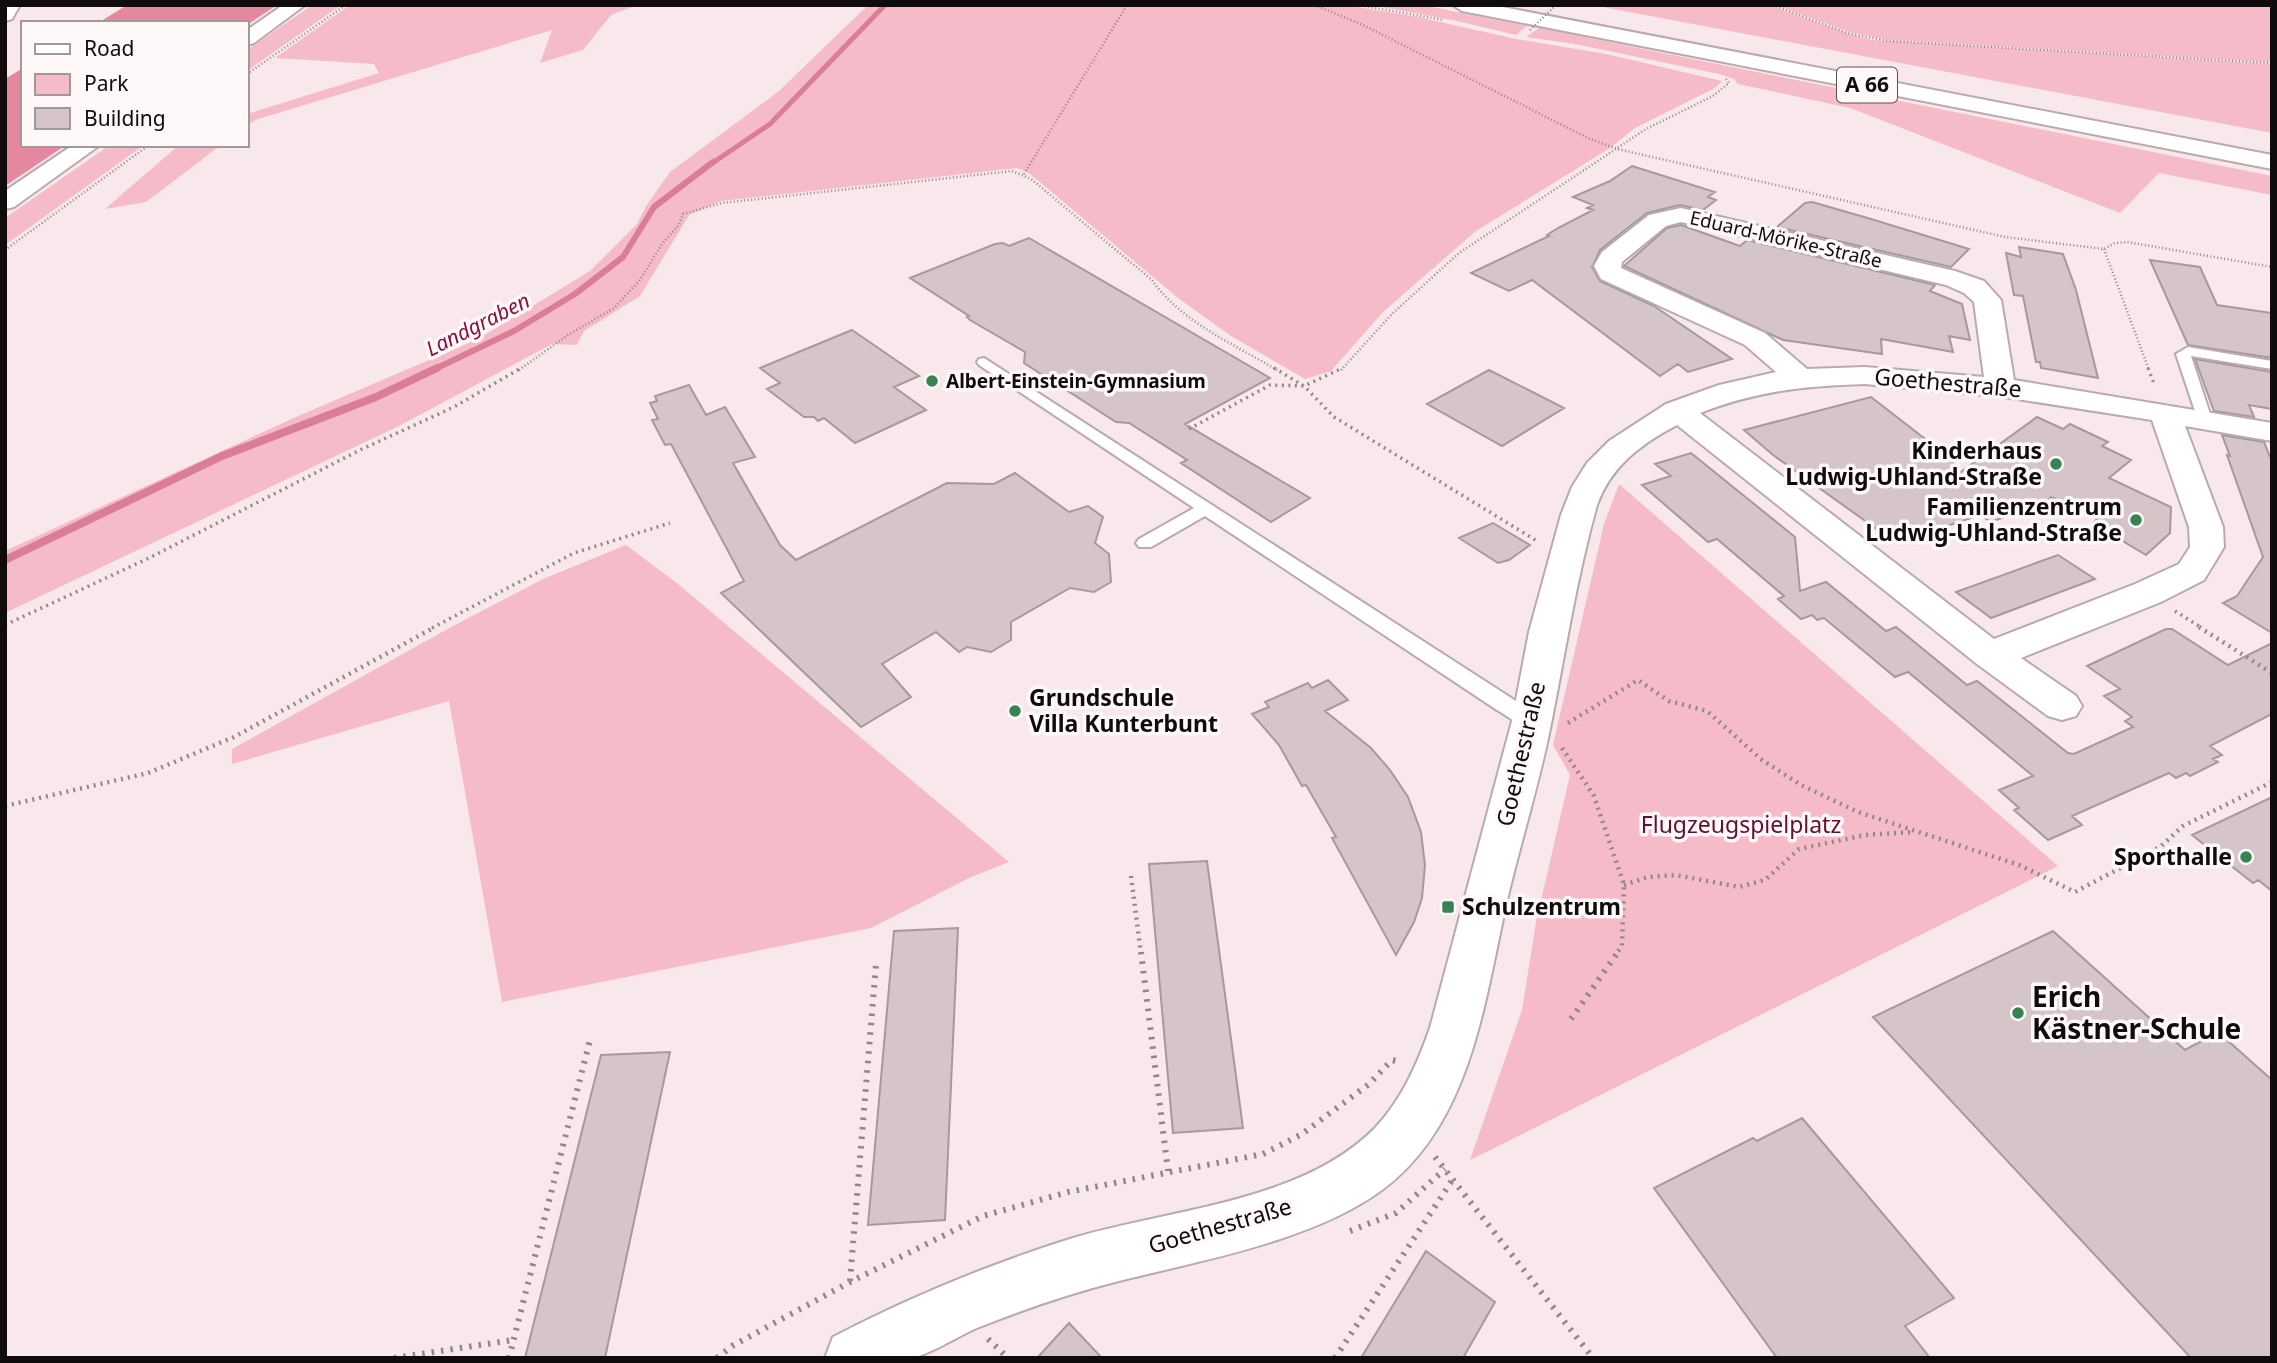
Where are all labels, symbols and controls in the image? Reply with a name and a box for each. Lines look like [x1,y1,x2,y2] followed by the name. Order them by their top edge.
[21,21,248,147] legend
[84,34,134,62] text: Road
[1837,68,1897,102] road number: A 66
[84,69,129,97] text: Park
[84,104,166,132] text: Building
[1687,204,1885,274] street label: Eduard-Mörike-Straße
[421,286,534,362] water label: Landgraben
[1873,360,2023,404] street label: Goethestraße
[946,368,1206,394] place label: Albert-Einstein-Gymnasium
[924,373,940,389] marker: Albert-Einstein-Gymnasium
[1785,434,2042,492] place label: Kinderhaus Ludwig-Uhland-Straße
[2048,456,2064,472] marker: Kinderhaus Ludwig-Uhland-Straße
[1865,490,2122,548] place label: Familienzentrum Ludwig-Uhland-Straße
[2128,512,2144,528] marker: Familienzentrum Ludwig-Uhland-Straße
[1488,678,1552,829] street label: Goethestraße
[1029,681,1218,739] place label: Grundschule Villa Kunterbunt
[1007,703,1023,719] marker: Grundschule Villa Kunterbunt
[1641,808,1841,840] park label: Flugzeugspielplatz
[2114,840,2232,872] place label: Sporthalle
[2238,849,2254,865] marker: Sporthalle
[1462,890,1621,922] place label: Schulzentrum
[1440,899,1456,915] marker: Schulzentrum
[2032,977,2241,1047] place label: Erich Kästner-Schule
[2010,1005,2026,1021] marker: Erich Kästner-Schule
[1144,1189,1295,1261] street label: Goethestraße

